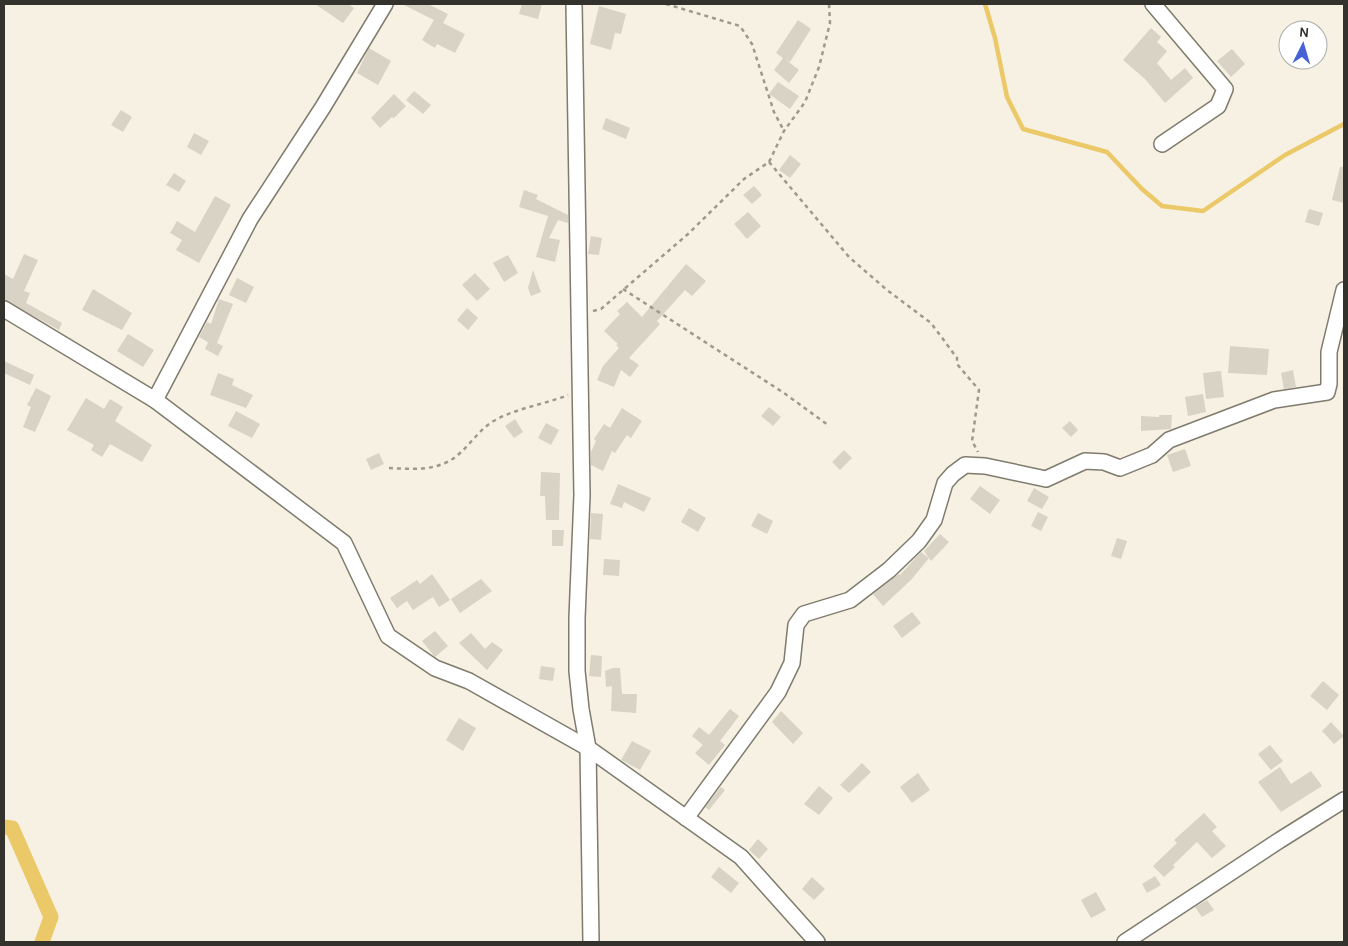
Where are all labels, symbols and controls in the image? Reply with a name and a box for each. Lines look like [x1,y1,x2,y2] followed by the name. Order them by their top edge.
[1278,20,1328,70] north arrow
[1298,24,1310,41] text: N

